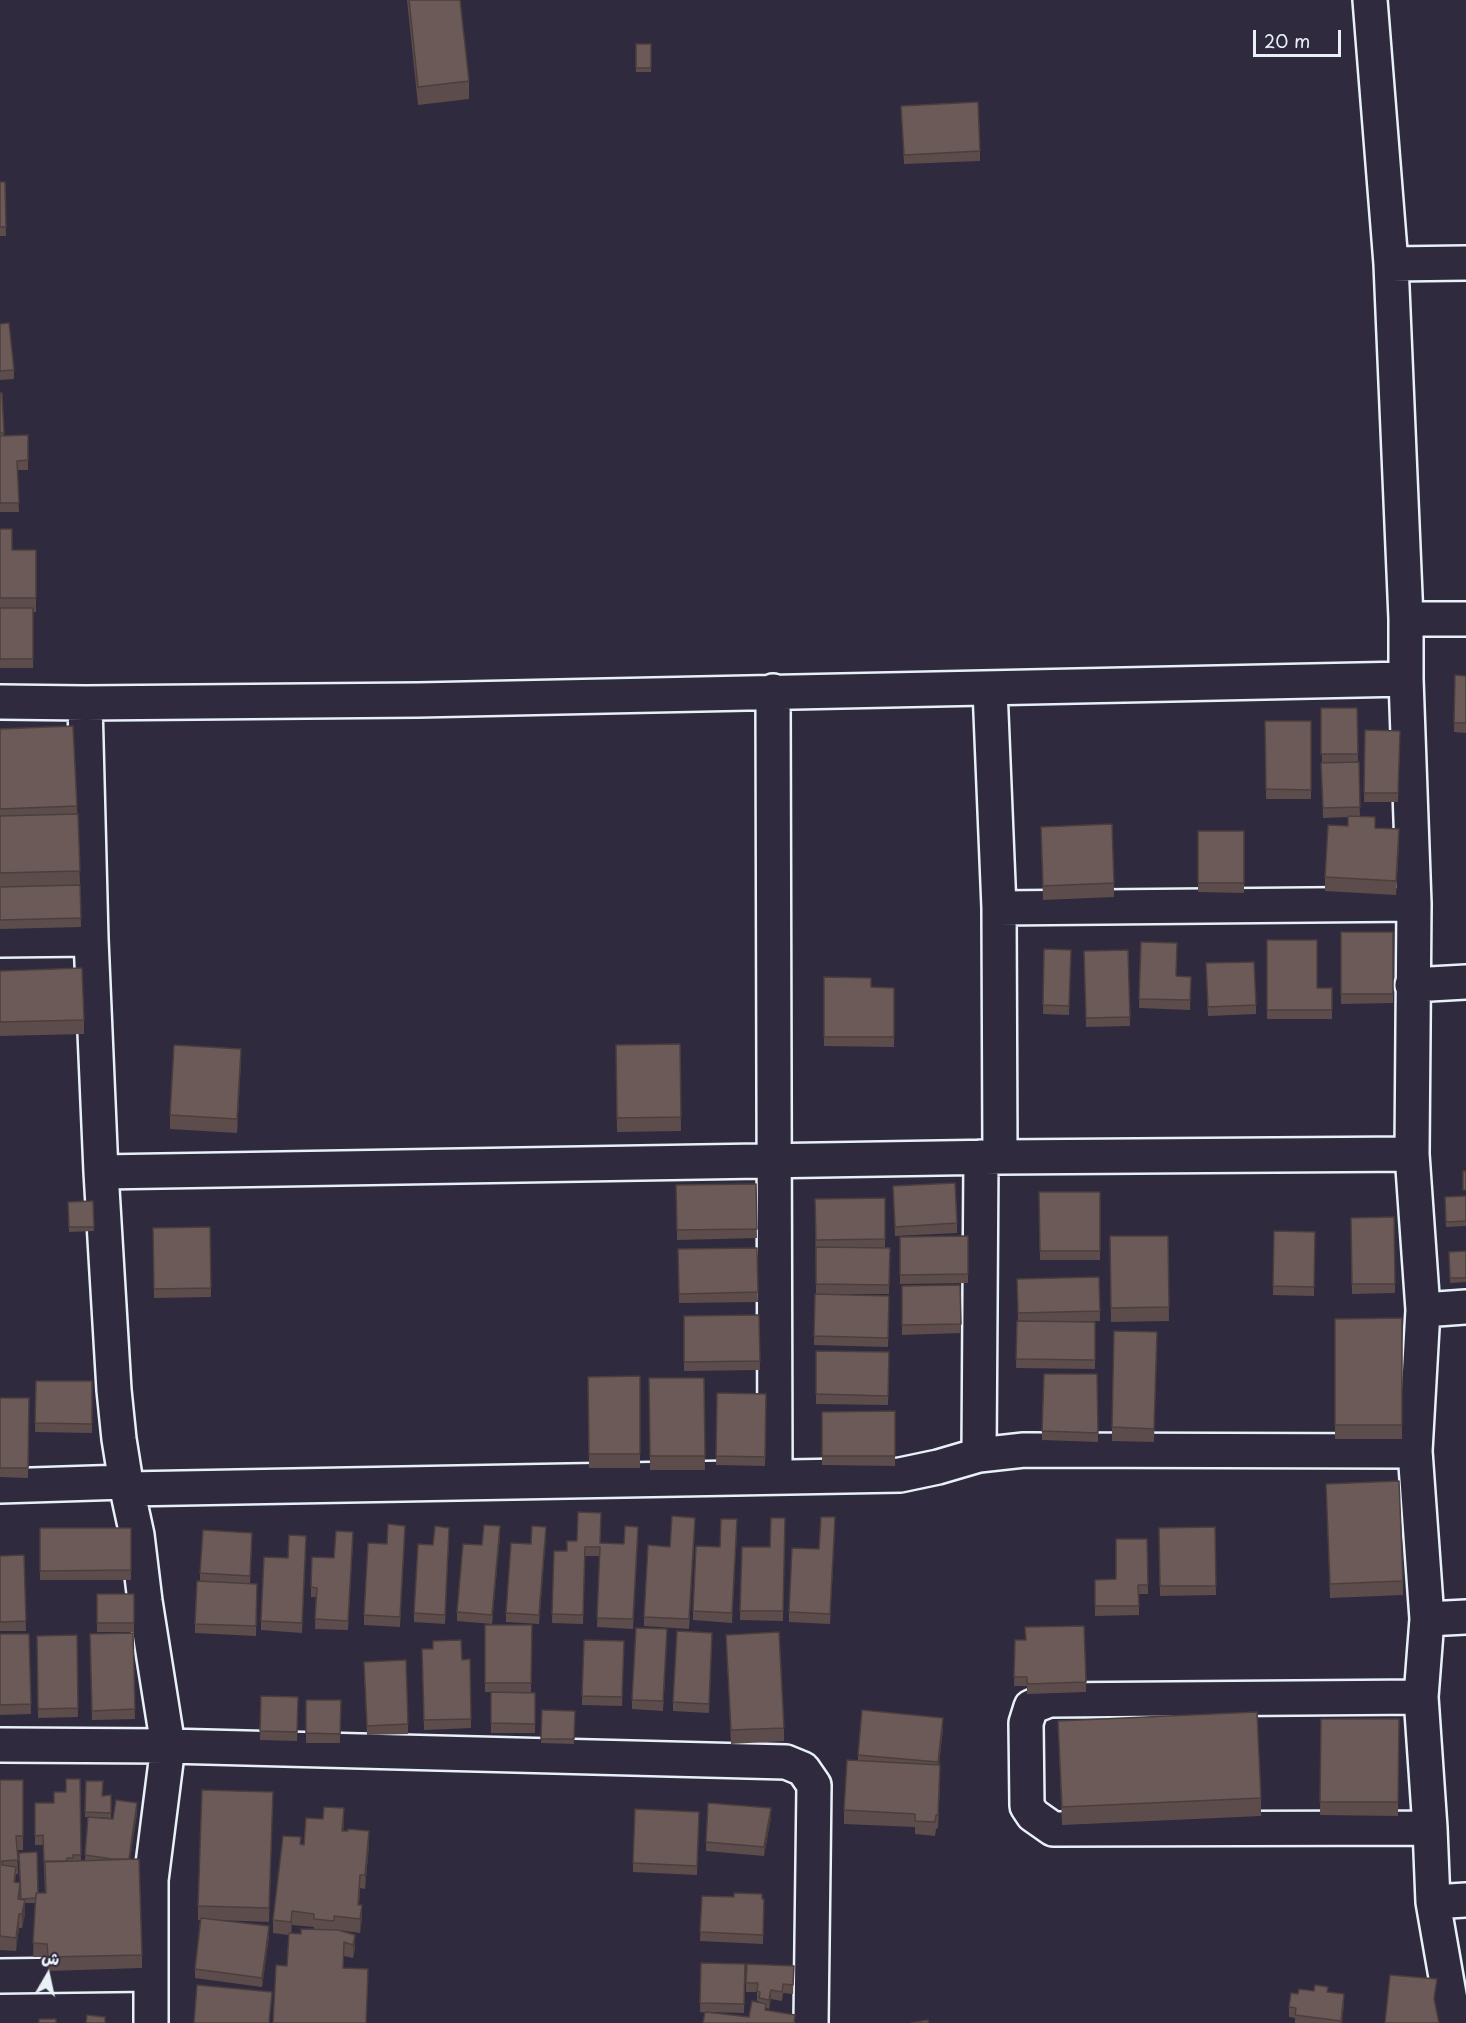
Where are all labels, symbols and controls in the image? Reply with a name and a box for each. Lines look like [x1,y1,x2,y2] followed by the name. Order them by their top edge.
[1256,18,1344,56] scale bar
[1264,27,1310,54] text: 20 m
[40,1944,61,1970] text: ش
[18,1945,78,2005] north arrow

